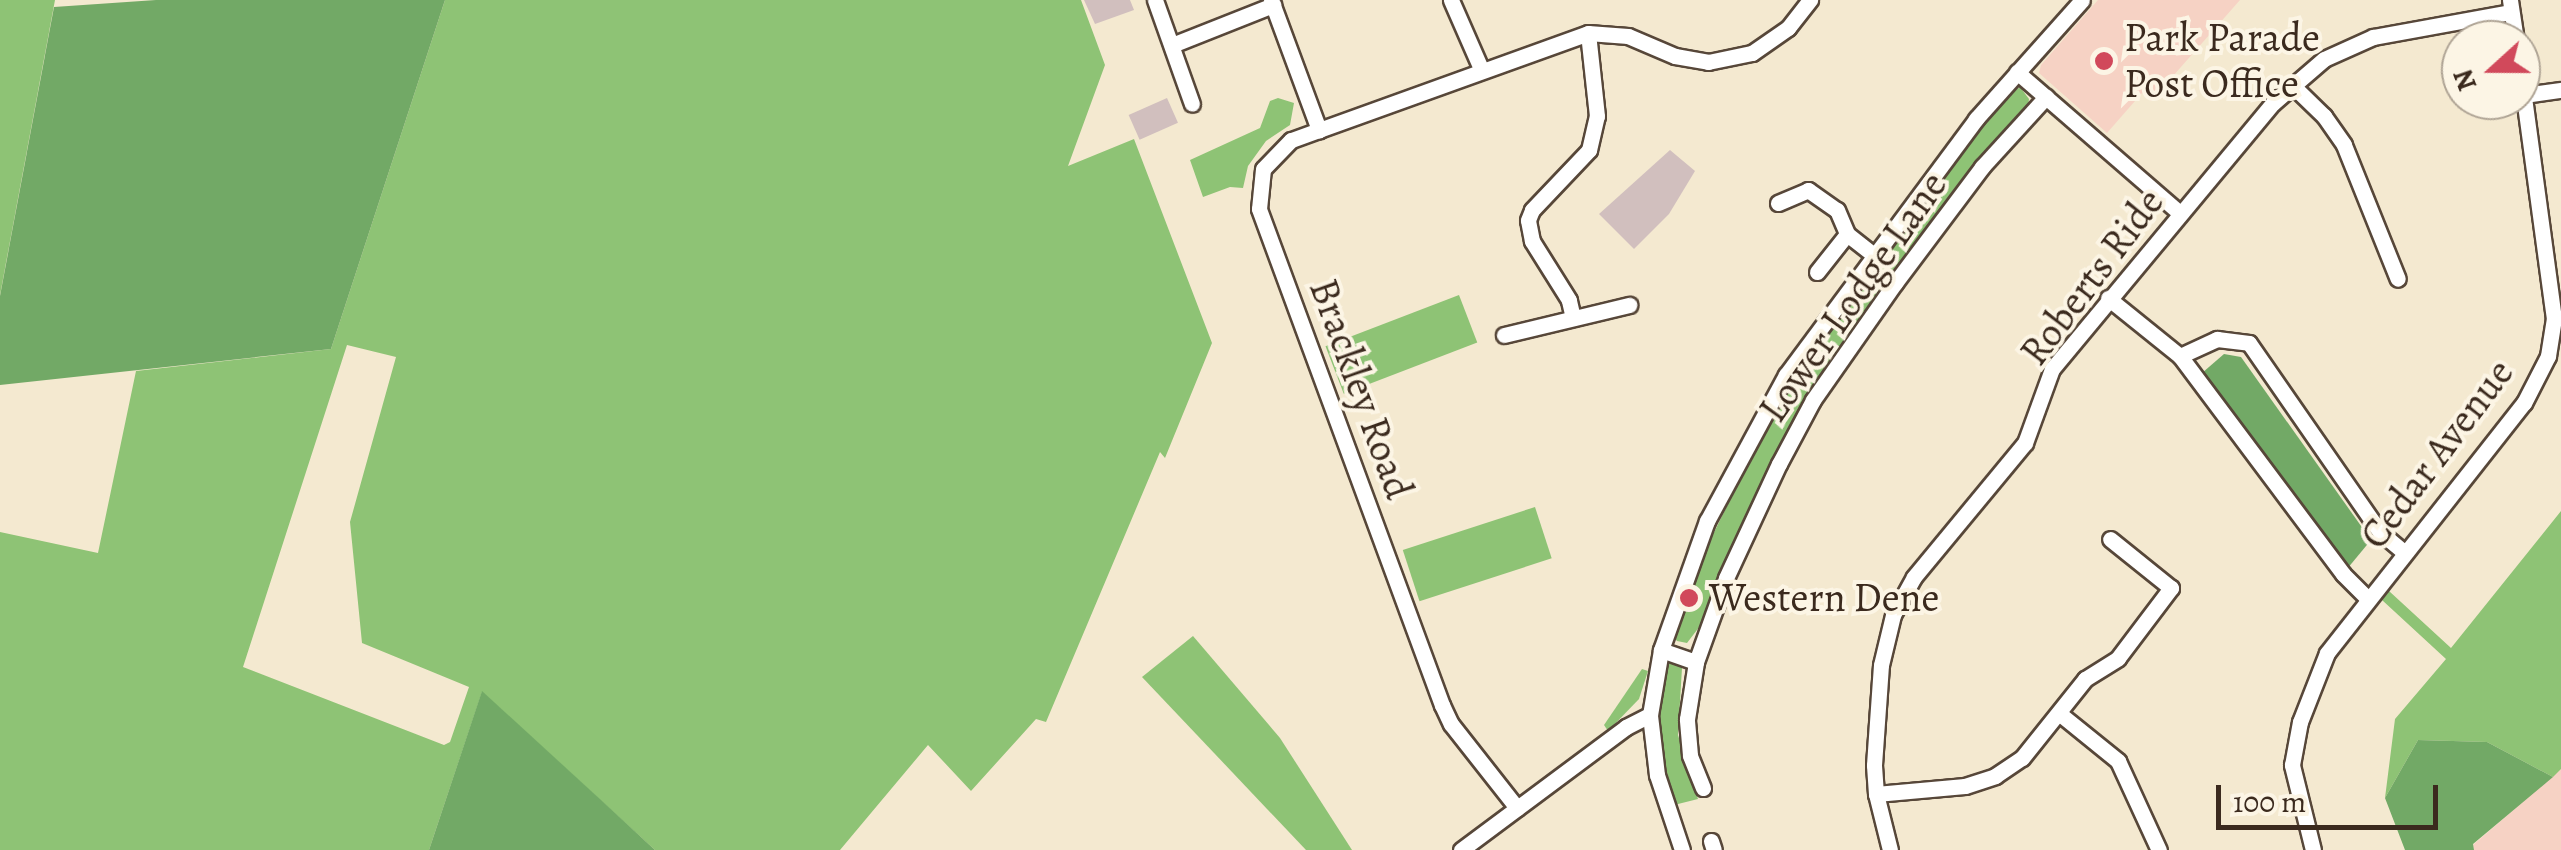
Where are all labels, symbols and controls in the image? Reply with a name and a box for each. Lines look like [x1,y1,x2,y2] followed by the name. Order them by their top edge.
[2124,14,2320,108] place label: Park Parade Post Office
[2441,20,2541,120] north arrow
[2093,50,2115,72] marker: Park Parade Post Office
[2443,64,2486,96] text: N
[1749,163,1957,431] street label: Lower Lodge Lane
[2010,179,2174,375] street label: Roberts Ride
[1299,272,1423,506] street label: Brackley Road
[2350,350,2524,558] street label: Cedar Avenue
[1709,574,1939,622] place label: Western Dene
[1678,587,1700,609] marker: Western Dene
[2221,765,2444,827] scale bar
[2233,782,2306,822] text: 100 m

